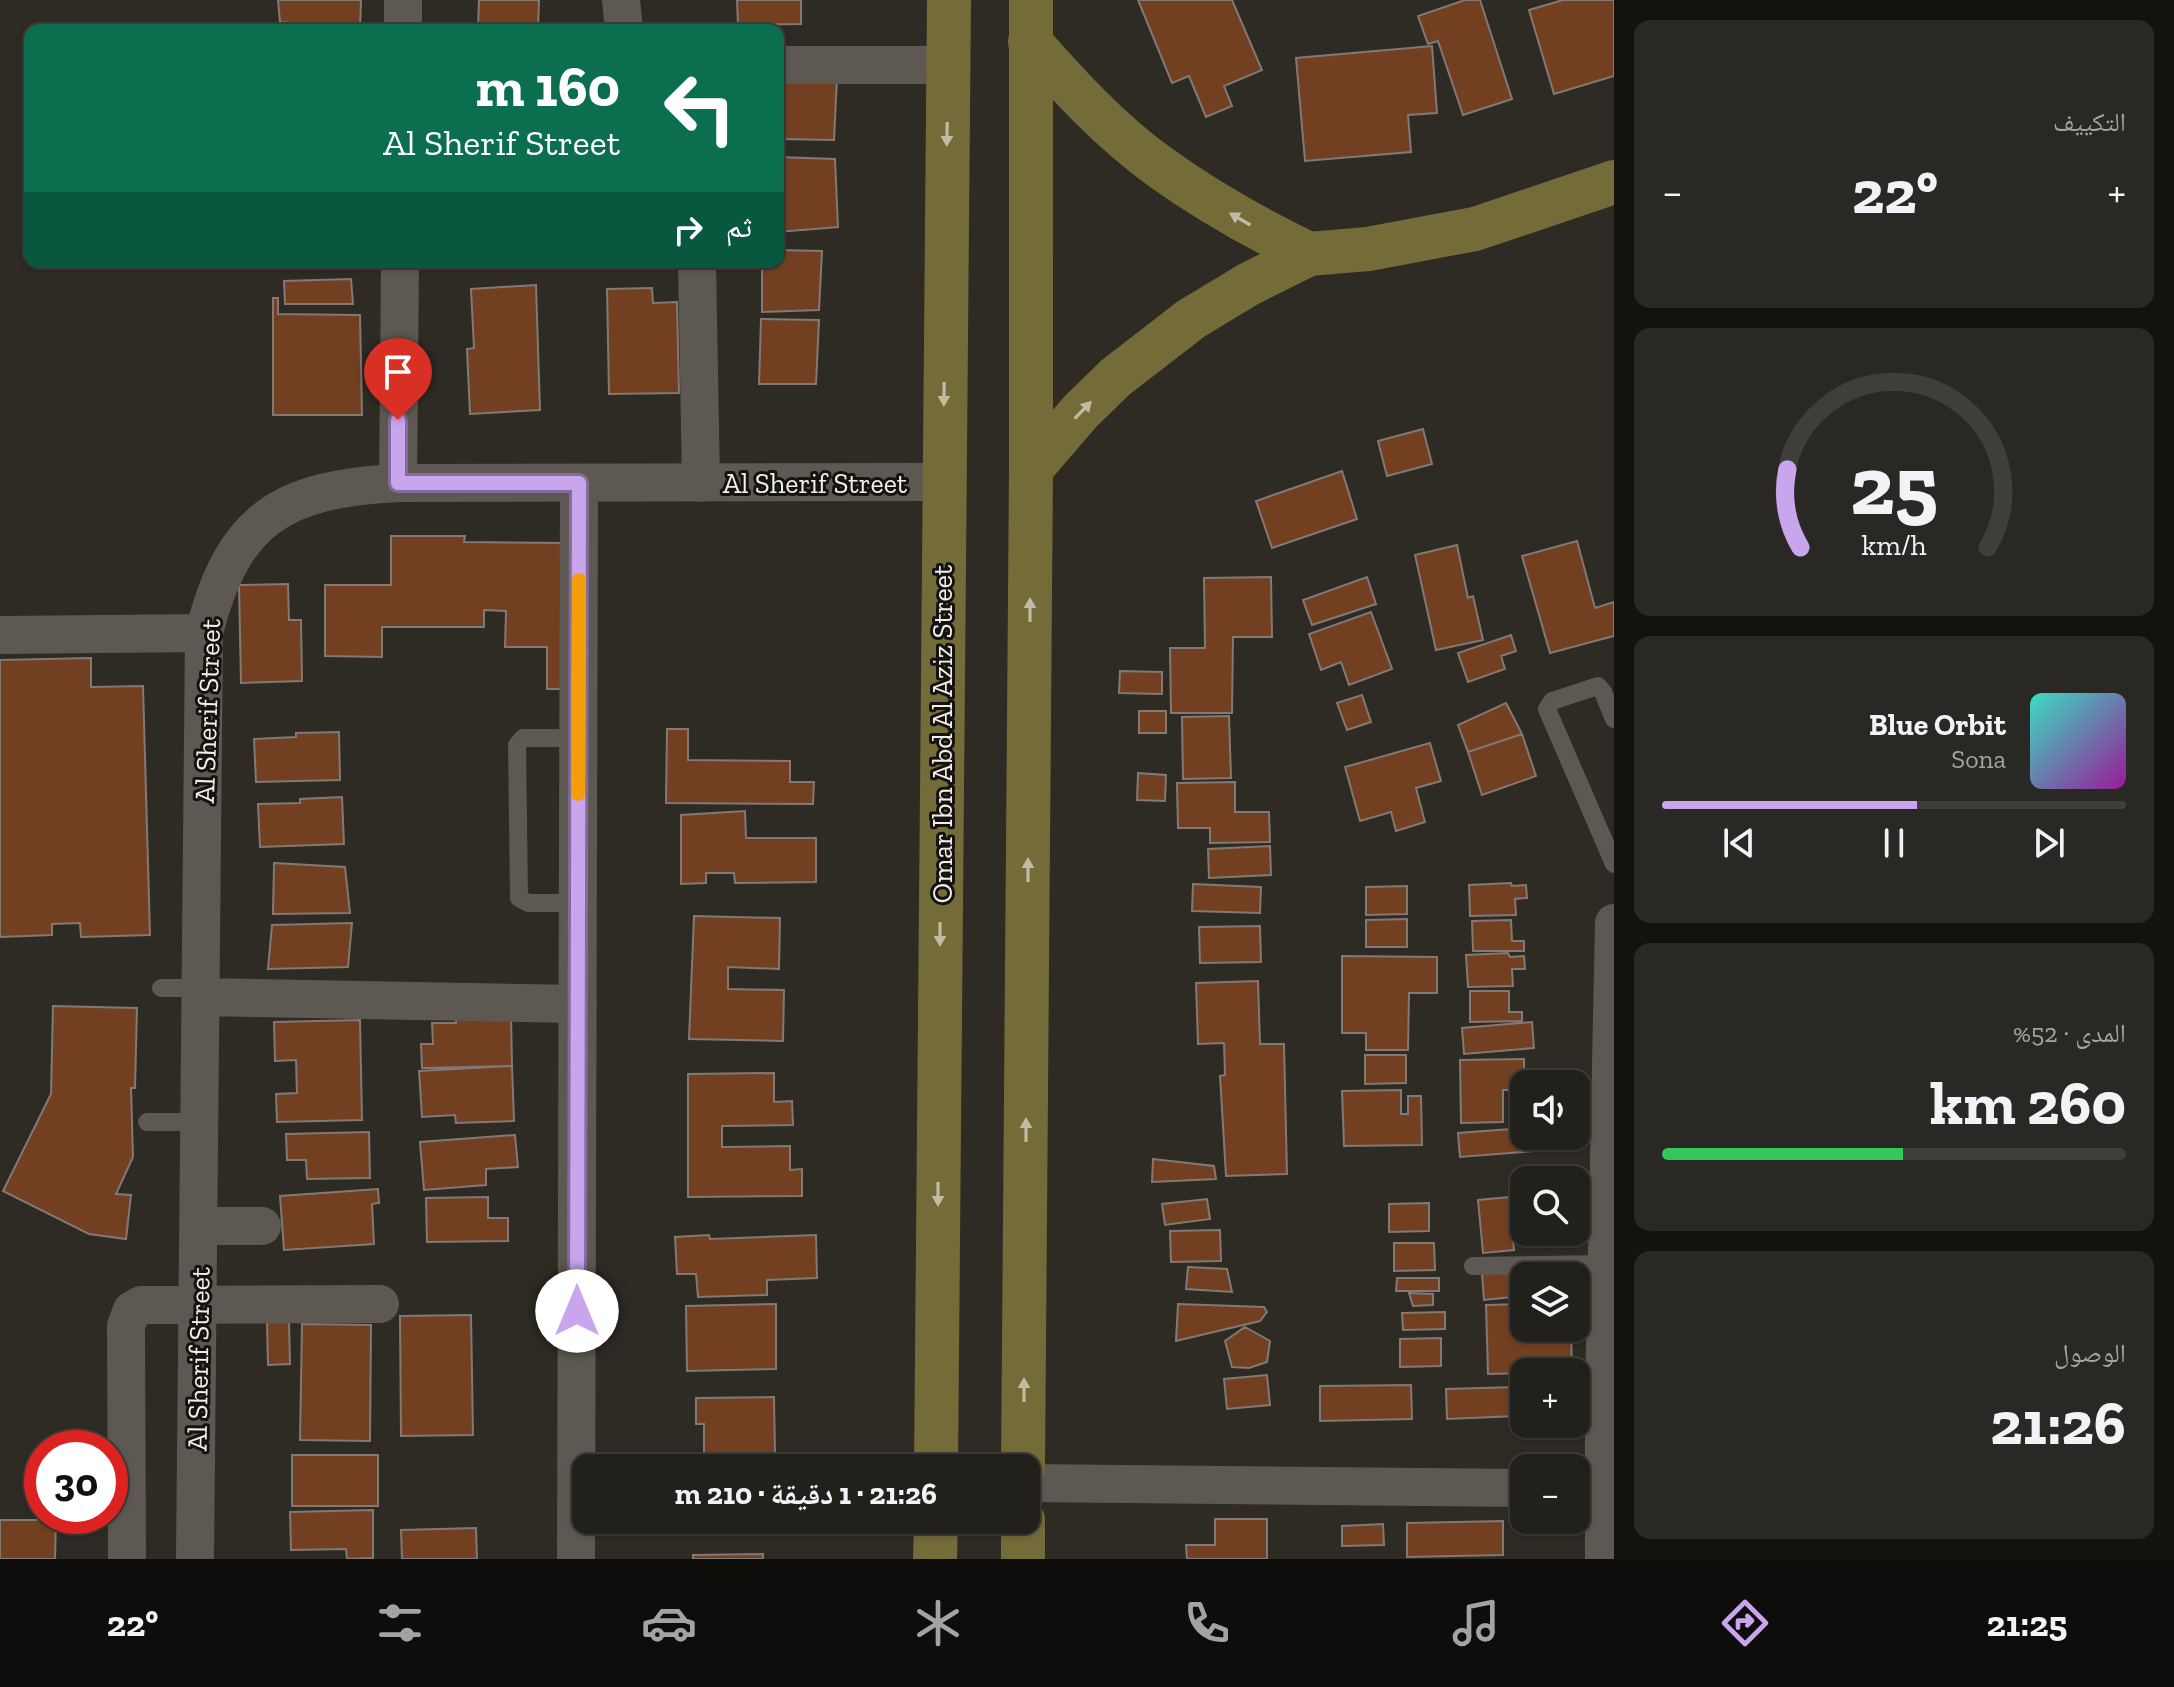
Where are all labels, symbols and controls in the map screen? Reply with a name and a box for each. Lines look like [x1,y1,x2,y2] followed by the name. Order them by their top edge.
[476,53,620,120] text: 160 m
[648,56,752,160] icon: left
[2053,106,2126,138] text: التكييف
[383,121,620,164] text: Al Sherif Street
[941,122,953,147] one-way arrow
[1852,156,1938,228] text: 22°
[1662,165,1683,218] text: −
[2107,165,2126,218] text: +
[666,208,710,252] icon: right
[726,209,752,245] text: ثم
[1229,212,1251,226] one-way arrow
[364,338,432,420] pin
[376,350,420,394] icon: arrive
[938,382,950,407] one-way arrow
[1073,401,1091,420] one-way arrow
[1850,434,1938,534] text: 25
[723,467,908,500] street label: Al Sherif Street
[1861,528,1927,562] text: km/h
[926,564,959,903] street label: Omar Ibn Abd Al Aziz Street
[1024,597,1036,622] one-way arrow
[188,618,227,804] street label: Al Sherif Street
[1869,707,2006,743] text: Blue Orbit
[1951,743,2006,775] text: Sona
[1717,821,1761,865] icon: previous
[1872,821,1916,865] icon: pause
[2027,821,2071,865] icon: next
[1022,857,1034,882] one-way arrow
[934,922,946,947] one-way arrow
[2013,1017,2126,1049] text: المدى · 52%
[1930,1067,2126,1139] text: 260 km
[1510,1070,1590,1534] map controls
[1510,1070,1590,1150] button: sound
[1020,1117,1032,1142] one-way arrow
[1510,1166,1590,1246] button: search
[932,1182,944,1207] one-way arrow
[1510,1262,1590,1342] button: layers
[180,1266,217,1451] street label: Al Sherif Street
[535,1269,619,1353] position arrow
[2054,1337,2126,1369] text: الوصول
[1510,1358,1590,1438] button: +
[1018,1377,1030,1402] one-way arrow
[1990,1387,2126,1459] text: 21:26
[24,1430,128,1534] speed limit sign: 30
[1510,1454,1590,1534] button: −
[675,1476,937,1512] text: 21:26 · 1 دقيقة · 210 m
[372,1595,428,1651] icon: filters
[641,1595,697,1651] icon: car
[910,1595,966,1651] icon: climate
[1179,1595,1235,1651] icon: phone
[1448,1595,1504,1651] icon: music
[1717,1595,1773,1651] icon: directions
[107,1602,158,1645] text: 22°
[1986,1602,2067,1645] text: 21:25

